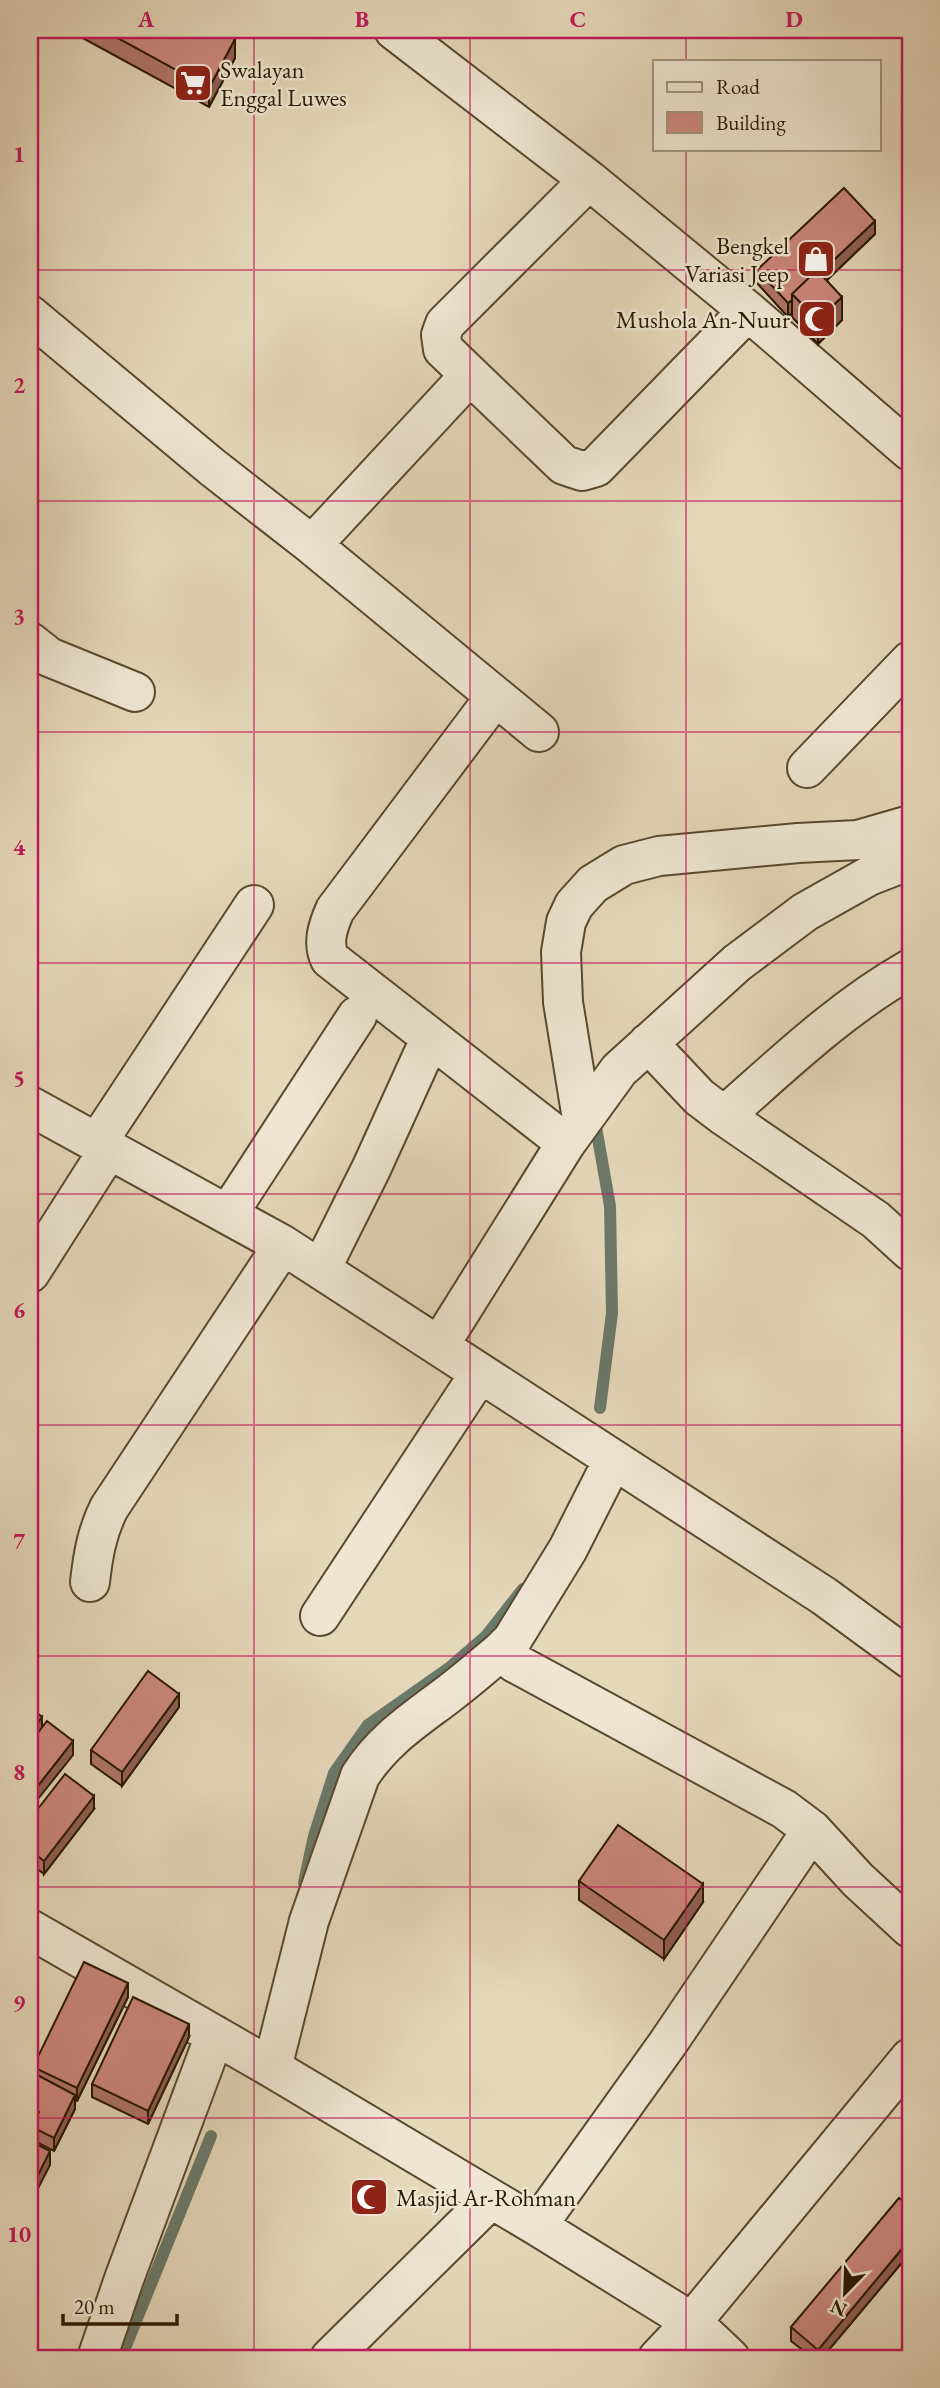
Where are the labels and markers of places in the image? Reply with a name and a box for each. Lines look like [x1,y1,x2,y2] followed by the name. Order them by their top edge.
[220,54,347,113] place label: Swalayan Enggal Luwes
[172,62,214,104] supermarket icon: Swalayan Enggal Luwes
[685,230,789,289] place label: Bengkel Variasi Jeep
[795,238,837,280] shop icon: Bengkel Variasi Jeep
[796,298,838,340] mosque icon: Mushola An-Nuur
[616,304,790,335] place label: Mushola An-Nuur
[348,2176,390,2218] mosque icon: Masjid Ar-Rohman
[396,2182,576,2213] place label: Masjid Ar-Rohman

